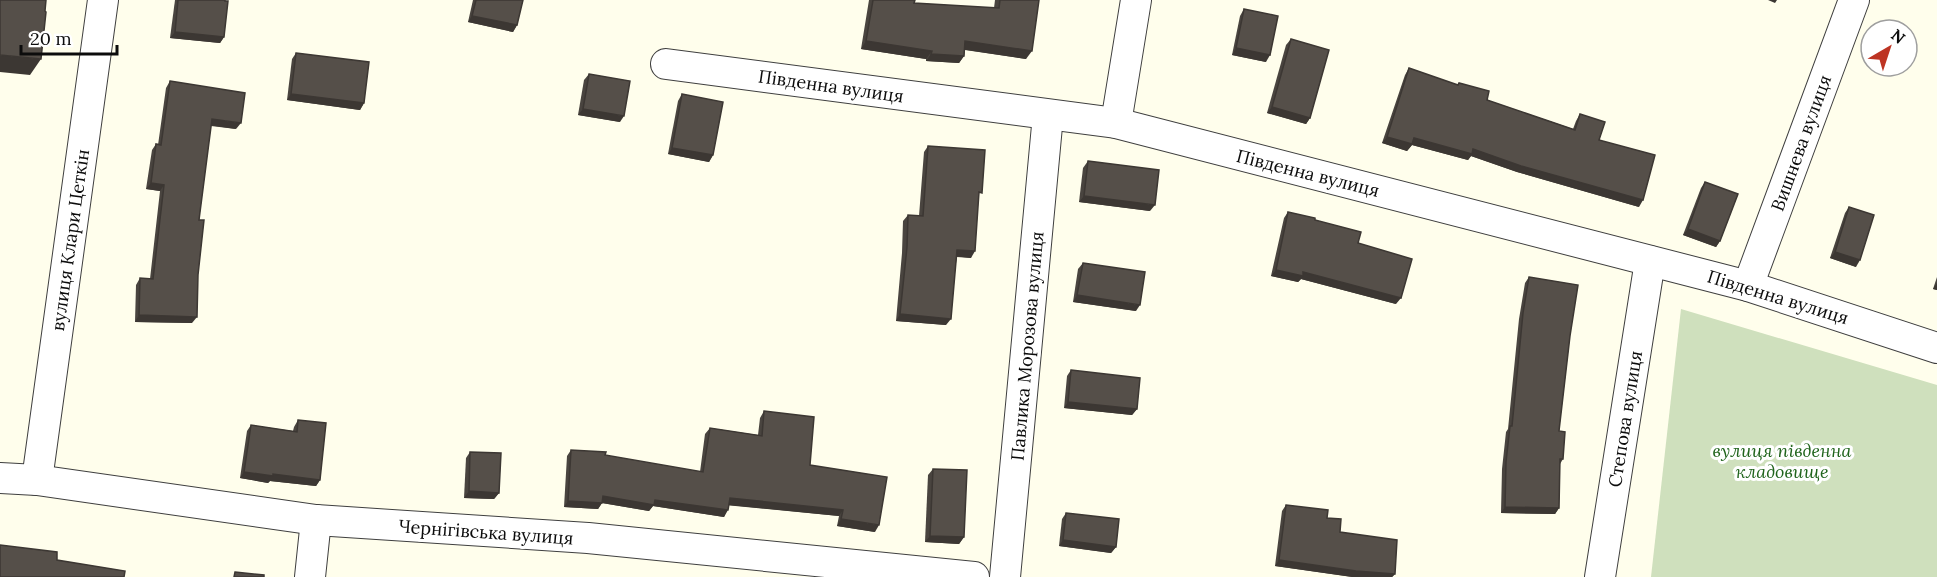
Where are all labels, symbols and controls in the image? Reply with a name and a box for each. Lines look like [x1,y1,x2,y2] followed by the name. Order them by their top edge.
[21,18,117,56] scale bar
[1859,18,1919,78] north arrow
[1887,25,1910,48] text: N
[30,27,72,50] text: 20 m
[757,64,905,108] street label: Південна вулиця
[1766,72,1836,214] street label: Вишнева вулиця
[1234,144,1382,202] street label: Південна вулиця
[46,148,94,332] street label: вулиця Клари Цеткін
[1006,230,1048,462] street label: Павлика Морозова вулиця
[1705,265,1851,329] street label: Південна вулиця
[1603,349,1647,489] street label: Степова вулиця
[1713,439,1852,483] park label: вулиця південна кладовище
[398,514,574,550] street label: Чернігівська вулиця

